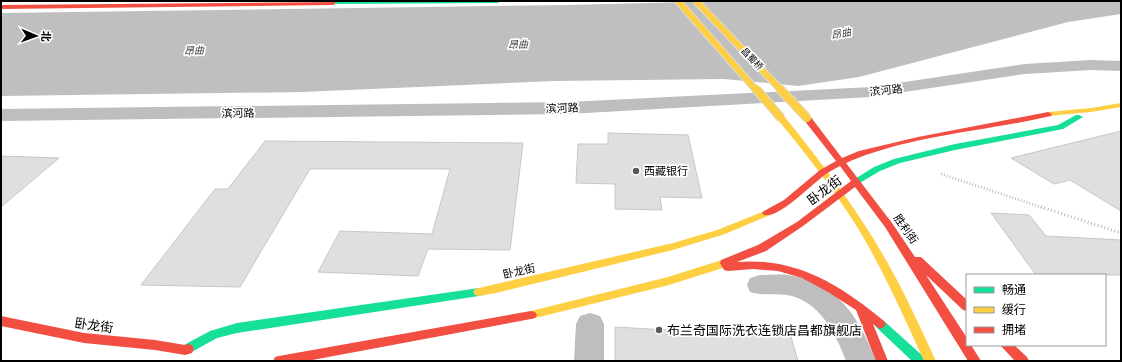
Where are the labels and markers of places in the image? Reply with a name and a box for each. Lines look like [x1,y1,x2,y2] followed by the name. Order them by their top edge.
[644,165,688,178] place label: 西藏银行
[631,166,641,176] marker: 西藏银行
[667,323,862,339] place label: 布兰奇国际洗衣连锁店昌都旗舰店
[654,325,664,335] marker: 布兰奇国际洗衣连锁店昌都旗舰店

